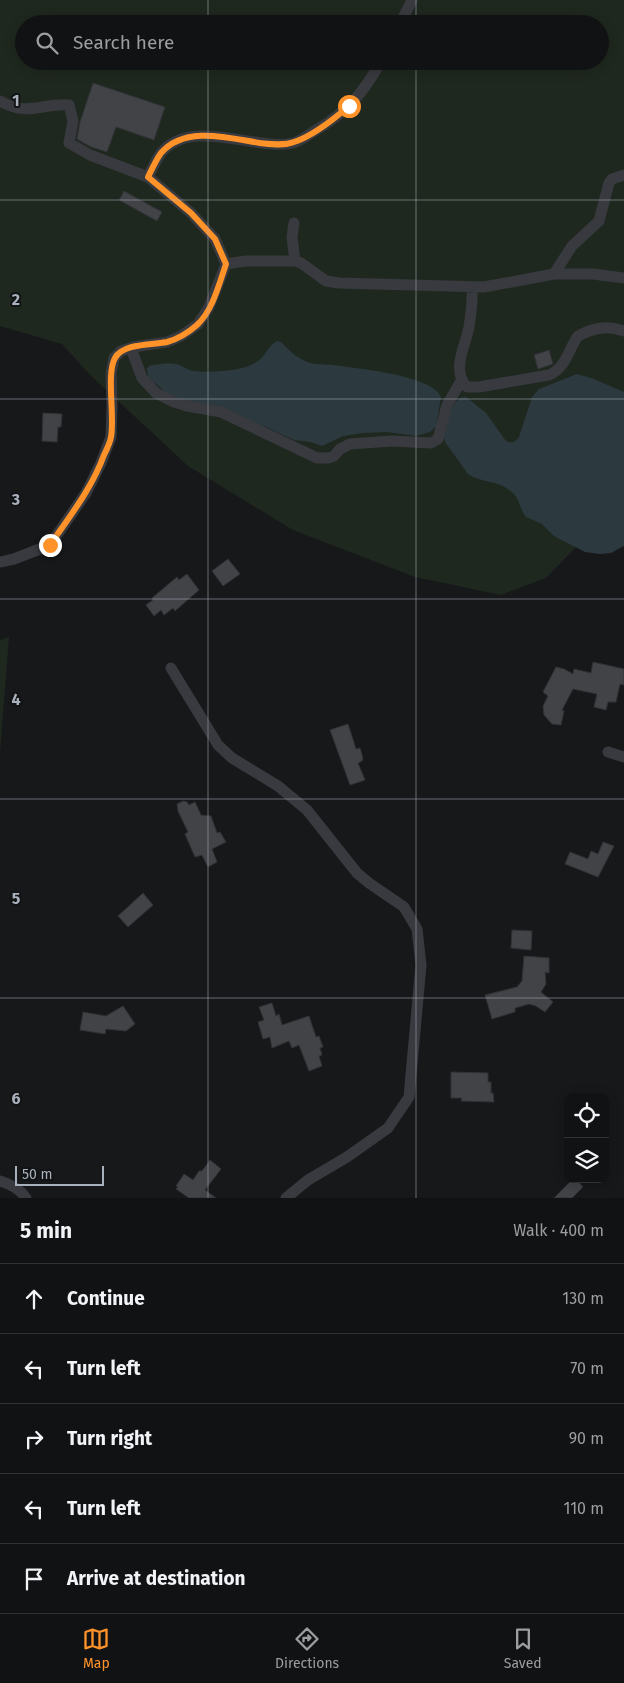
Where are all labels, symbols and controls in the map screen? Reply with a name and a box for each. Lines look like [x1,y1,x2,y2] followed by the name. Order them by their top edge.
[15,15,609,70] search box
[33,29,61,57] icon: search
[73,31,174,54] text: Search here
[12,91,20,110] text: 1
[338,95,361,118] route start
[12,290,20,309] text: 2
[11,490,20,509] text: 3
[39,534,62,557] route end
[11,690,21,709] text: 4
[12,889,21,908] text: 5
[11,1089,21,1108] text: 6
[564,1093,609,1183] map controls
[564,1093,609,1138] button: locate
[564,1138,609,1183] button: layers
[15,1163,104,1186] scale bar
[22,1166,53,1183] text: 50 m
[20,1218,72,1244] text: 5 min
[513,1221,604,1240] text: Walk · 400 m
[20,1285,48,1313] icon: ahead
[67,1287,145,1310] text: Continue
[562,1289,604,1308] text: 130 m
[20,1355,48,1383] icon: left
[67,1357,141,1380] text: Turn left
[570,1359,604,1378] text: 70 m
[20,1425,48,1453] icon: right
[67,1427,152,1450] text: Turn right
[569,1429,604,1448] text: 90 m
[20,1495,48,1523] icon: left
[67,1497,141,1520] text: Turn left
[563,1499,604,1518] text: 110 m
[20,1565,48,1593] icon: arrive
[67,1567,246,1590] text: Arrive at destination
[82,1625,110,1672] tab: Map
[275,1625,339,1672] tab: Directions
[504,1625,542,1672] tab: Saved

